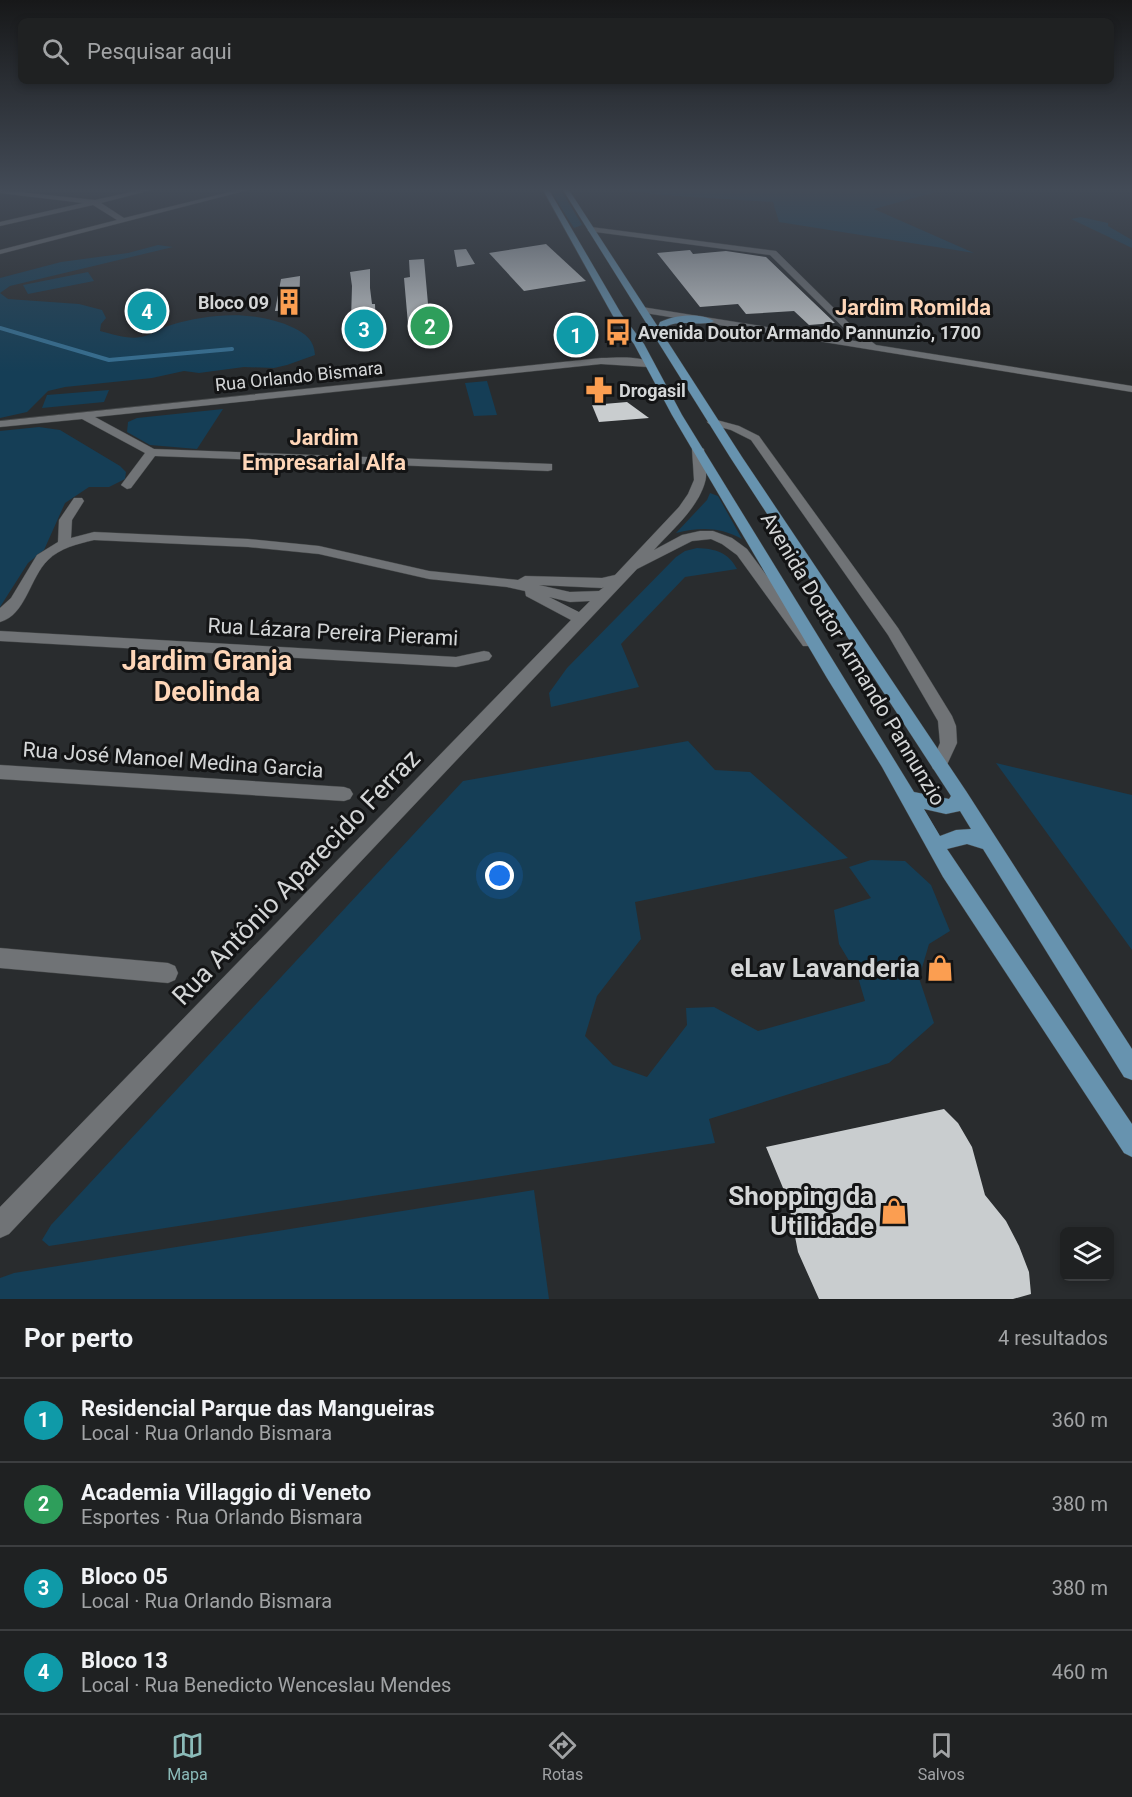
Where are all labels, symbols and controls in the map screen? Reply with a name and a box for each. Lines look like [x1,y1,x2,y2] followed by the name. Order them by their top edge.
[18,18,1114,84] search box
[39,35,72,68] icon: search
[87,39,232,64] text: Pesquisar aqui
[274,287,304,317] building icon: Bloco 09
[128,288,166,334] pin: 4
[198,292,269,313] place label: Bloco 09
[835,295,991,320] district label: Jardim Romilda
[410,304,450,348] pin: 2
[344,306,384,352] pin: 3
[556,312,596,358] pin: 1
[603,317,633,347] bus stop icon: Avenida Doutor Armando Pannunzio, 1700
[638,322,981,343] place label: Avenida Doutor Armando Pannunzio, 1700
[214,357,384,395] street label: Rua Orlando Bismara
[584,375,614,405] pharmacy icon: Drogasil
[619,380,686,401] place label: Drogasil
[242,425,406,475] district label: Jardim Empresarial Alfa
[756,508,950,810] street label: Avenida Doutor Armando Pannunzio
[207,613,459,651] street label: Rua Lázara Pereira Pierami
[122,645,292,708] district label: Jardim Granja Deolinda
[22,738,324,782] street label: Rua José Manoel Medina Garcia
[166,743,426,1011] street label: Rua Antônio Aparecido Ferraz
[485,861,514,890] your location
[730,953,920,983] place label: eLav Lavanderia
[925,953,955,983] shop icon: eLav Lavanderia
[728,1181,874,1241] place label: Shopping da Utilidade
[879,1196,909,1226] shop icon: Shopping da Utilidade
[1060,1227,1114,1281] map controls
[1060,1227,1114,1281] button: layers
[24,1323,133,1353] text: Por perto
[998,1326,1108,1350] text: 4 resultados
[81,1396,434,1421] text: Residencial Parque das Mangueiras
[38,1408,49,1432] text: 1
[1052,1408,1108,1432] text: 360 m
[81,1421,332,1445] text: Local · Rua Orlando Bismara
[81,1480,371,1505] text: Academia Villaggio di Veneto
[38,1492,49,1516] text: 2
[1052,1492,1108,1516] text: 380 m
[81,1505,363,1529] text: Esportes · Rua Orlando Bismara
[81,1564,168,1589] text: Bloco 05
[38,1576,49,1600] text: 3
[1052,1576,1108,1600] text: 380 m
[81,1589,332,1613] text: Local · Rua Orlando Bismara
[81,1648,168,1673] text: Bloco 13
[38,1660,49,1684] text: 4
[1052,1660,1108,1684] text: 460 m
[81,1673,451,1697] text: Local · Rua Benedicto Wenceslau Mendes
[167,1729,208,1784] tab: Mapa
[542,1729,583,1784] tab: Rotas
[918,1729,965,1784] tab: Salvos

